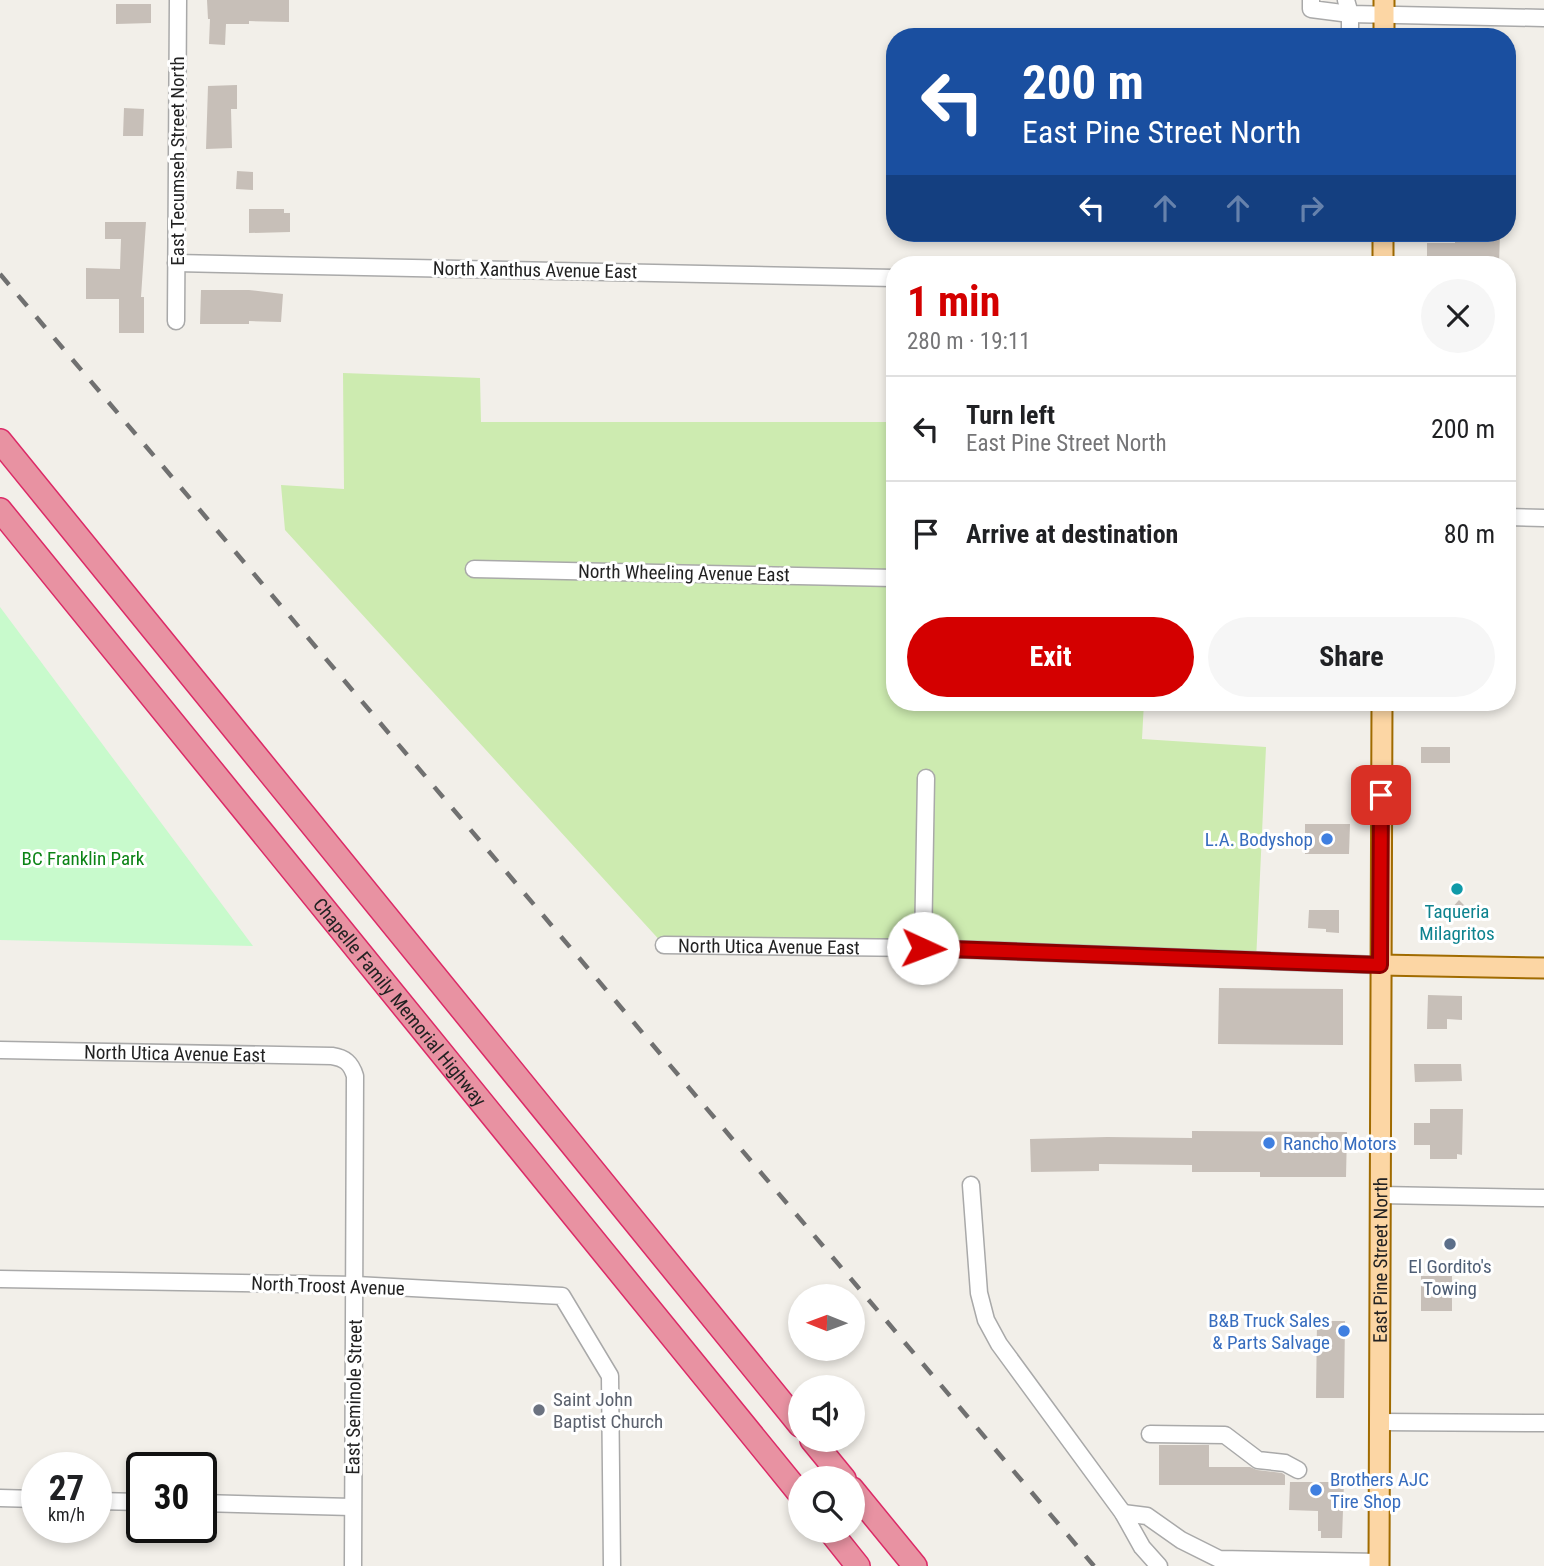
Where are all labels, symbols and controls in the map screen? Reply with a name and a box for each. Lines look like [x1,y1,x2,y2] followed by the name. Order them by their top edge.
[1022,54,1144,111] text: 200 m
[166,56,189,266] street label: East Tecumseh Street North
[907,56,998,147] icon: left
[1022,113,1301,151] text: East Pine Street North
[1073,189,1111,227] icon: left
[1146,189,1184,227] icon: ahead
[1219,189,1257,227] icon: ahead
[1292,189,1330,227] icon: right
[433,257,637,283] street label: North Xanthus Avenue East
[907,277,1000,326] text: 1 min
[1421,279,1495,353] button: close
[907,328,1031,355] text: 280 m · 19:11
[966,400,1055,430] text: Turn left
[907,410,945,448] icon: left
[1431,414,1495,444] text: 200 m
[966,430,1167,457] text: East Pine Street North
[907,515,945,553] icon: arrive
[966,519,1178,549] text: Arrive at destination
[1444,519,1495,549] text: 80 m
[578,560,790,586] street label: North Wheeling Avenue East
[907,617,1194,697] button: Exit
[1208,617,1495,697] button: Share
[1351,765,1411,825] pin
[1362,776,1400,814] icon: arrive
[1205,828,1313,851] place label: L.A. Bodyshop
[1319,831,1335,847] marker: L.A. Bodyshop
[22,847,145,870] park label: BC Franklin Park
[1449,881,1465,897] marker: Taqueria Milagritos
[308,893,492,1111] street label: Chapelle Family Memorial Highway
[1419,900,1495,945] place label: Taqueria Milagritos
[886,911,960,985] position arrow
[678,934,860,959] street label: North Utica Avenue East
[84,1040,266,1066] street label: North Utica Avenue East
[1283,1132,1397,1155] place label: Rancho Motors
[1261,1135,1277,1151] marker: Rancho Motors
[1368,1177,1392,1343] street label: East Pine Street North
[1442,1236,1458,1252] marker: El Gordito's Towing
[1408,1255,1492,1300] place label: El Gordito's Towing
[251,1272,405,1300] street label: North Troost Avenue
[788,1284,864,1362] north arrow
[788,1284,865,1543] map controls
[1208,1309,1330,1354] place label: B&B Truck Sales & Parts Salvage
[341,1319,367,1475] street label: East Seminole Street
[1336,1323,1352,1339] marker: B&B Truck Sales & Parts Salvage
[788,1375,865,1452] button: sound
[553,1388,663,1433] place label: Saint John Baptist Church
[531,1402,547,1418] marker: Saint John Baptist Church
[126,1452,217,1543] speed limit sign: 30
[788,1466,865,1543] button: search
[49,1468,84,1509] text: 27
[1330,1468,1429,1513] place label: Brothers AJC Tire Shop
[1308,1482,1324,1498] marker: Brothers AJC Tire Shop
[48,1504,85,1525] text: km/h

